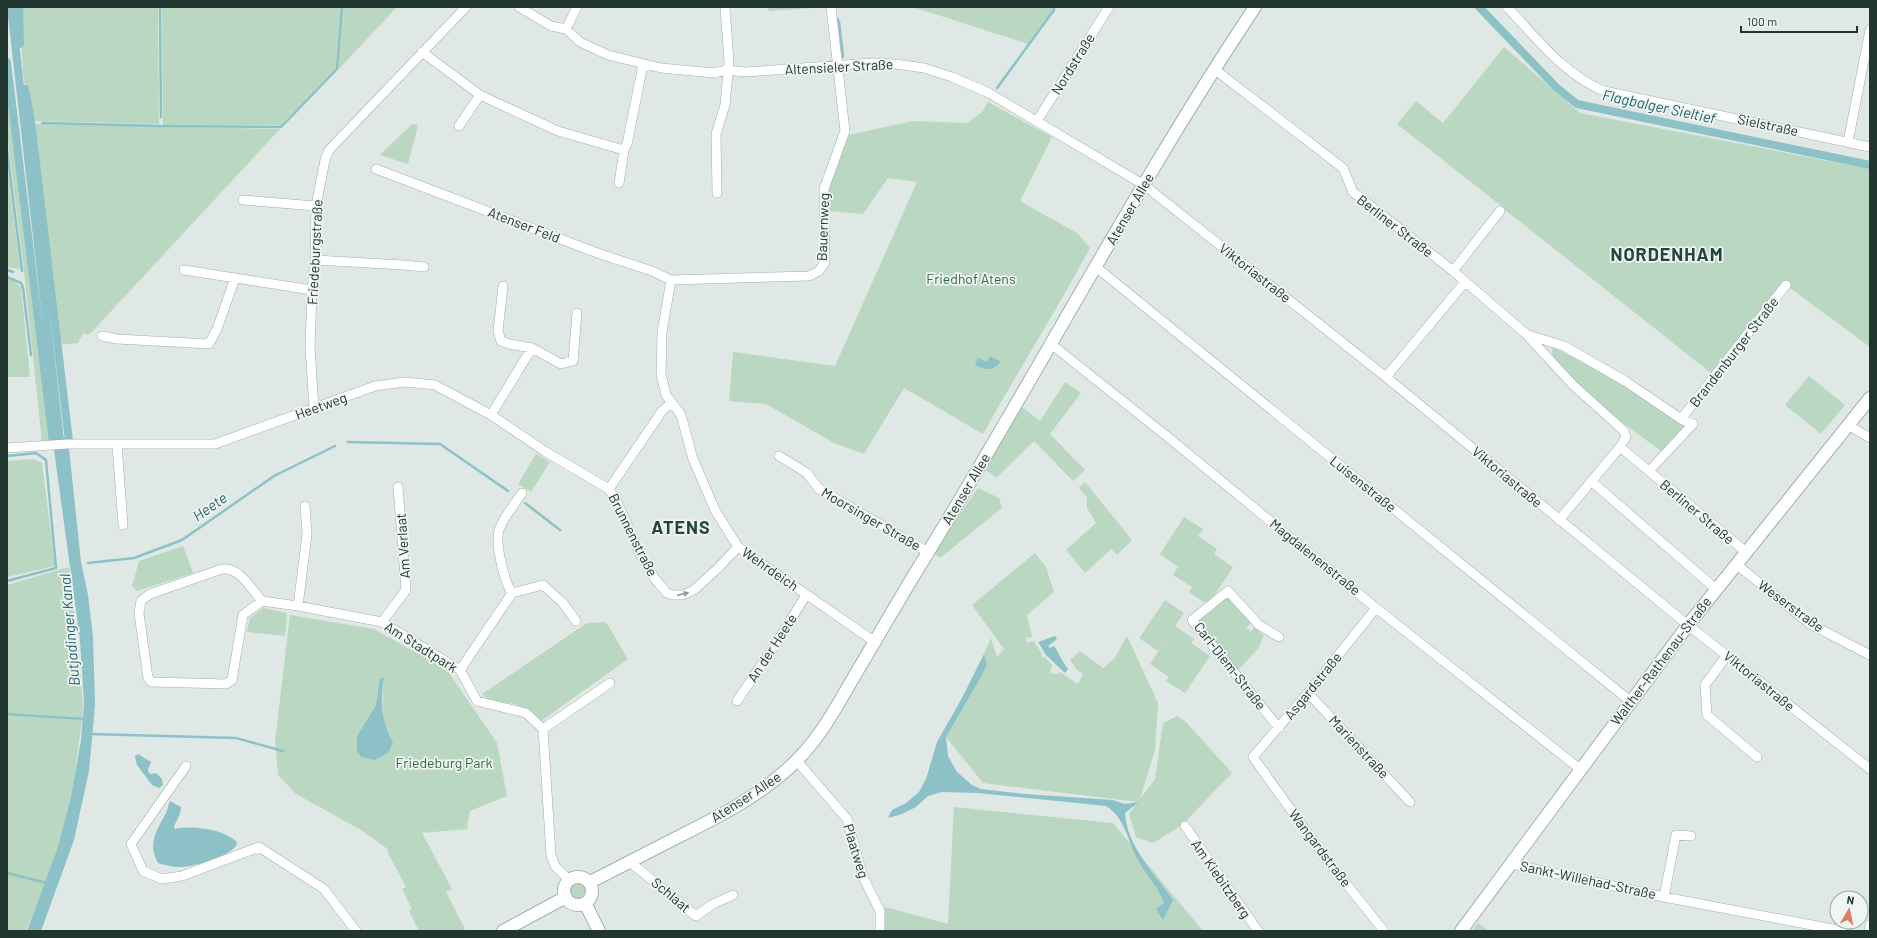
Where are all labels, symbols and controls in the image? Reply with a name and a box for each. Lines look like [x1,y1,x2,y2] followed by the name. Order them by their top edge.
[1741,8,1857,34] scale bar
[1747,14,1777,28] text: 100 m
[1047,30,1098,98] street label: Nordstraße
[784,55,894,78] street label: Altensieler Straße
[1601,85,1718,127] water label: Flagbalger Sieltief
[1736,110,1800,139] street label: Sielstraße
[1102,170,1157,248] street label: Atenser Allee
[1354,191,1437,261] street label: Berliner Straße
[813,193,832,261] street label: Bauernweg
[303,199,326,305] street label: Friedeburgstraße
[486,203,563,246] street label: Atenser Feld
[1216,239,1295,306] street label: Viktoriastraße
[1610,243,1724,265] district label: NORDENHAM
[926,270,1016,287] park label: Friedhof Atens
[1685,293,1782,410] street label: Brandenburger Straße
[293,388,349,423] street label: Heetweg
[1469,442,1546,511] street label: Viktoriastraße
[938,450,994,527] street label: Atenser Allee
[1327,452,1400,515] street label: Luisenstraße
[1657,476,1738,548] street label: Berliner Straße
[819,483,924,554] street label: Moorsinger Straße
[189,488,230,524] water label: Heete
[605,491,662,579] street label: Brunnenstraße
[392,513,413,579] street label: Am Verlaat
[1266,515,1364,598] street label: Magdalenenstraße
[651,516,711,538] district label: ATENS
[739,543,802,594] street label: Wehrdeich
[55,573,83,687] water label: Butjadinger Kanal
[1755,576,1828,635] street label: Weserstraße
[677,590,689,596] one-way arrow
[1607,593,1715,728] street label: Walther-Rathenau-Straße
[743,610,800,685] street label: An der Heete
[382,617,461,676] street label: Am Stadtpark
[1191,618,1270,713] street label: Carl-Diem-Straße
[1720,647,1798,714] street label: Viktoriastraße
[1280,649,1345,723] street label: Asgardstraße
[1326,712,1393,782] street label: Marienstraße
[396,754,492,771] park label: Friedeburg Park
[707,768,784,826] street label: Atenser Allee
[1286,805,1355,890] street label: Wangardstraße
[840,822,873,880] street label: Plaatweg
[1188,836,1255,921] street label: Am Kiebitzberg
[1519,857,1658,902] street label: Sankt-Willehad-Straße
[648,873,694,916] street label: Schlaat
[1829,890,1869,930] north arrow
[1846,893,1855,907] text: N

